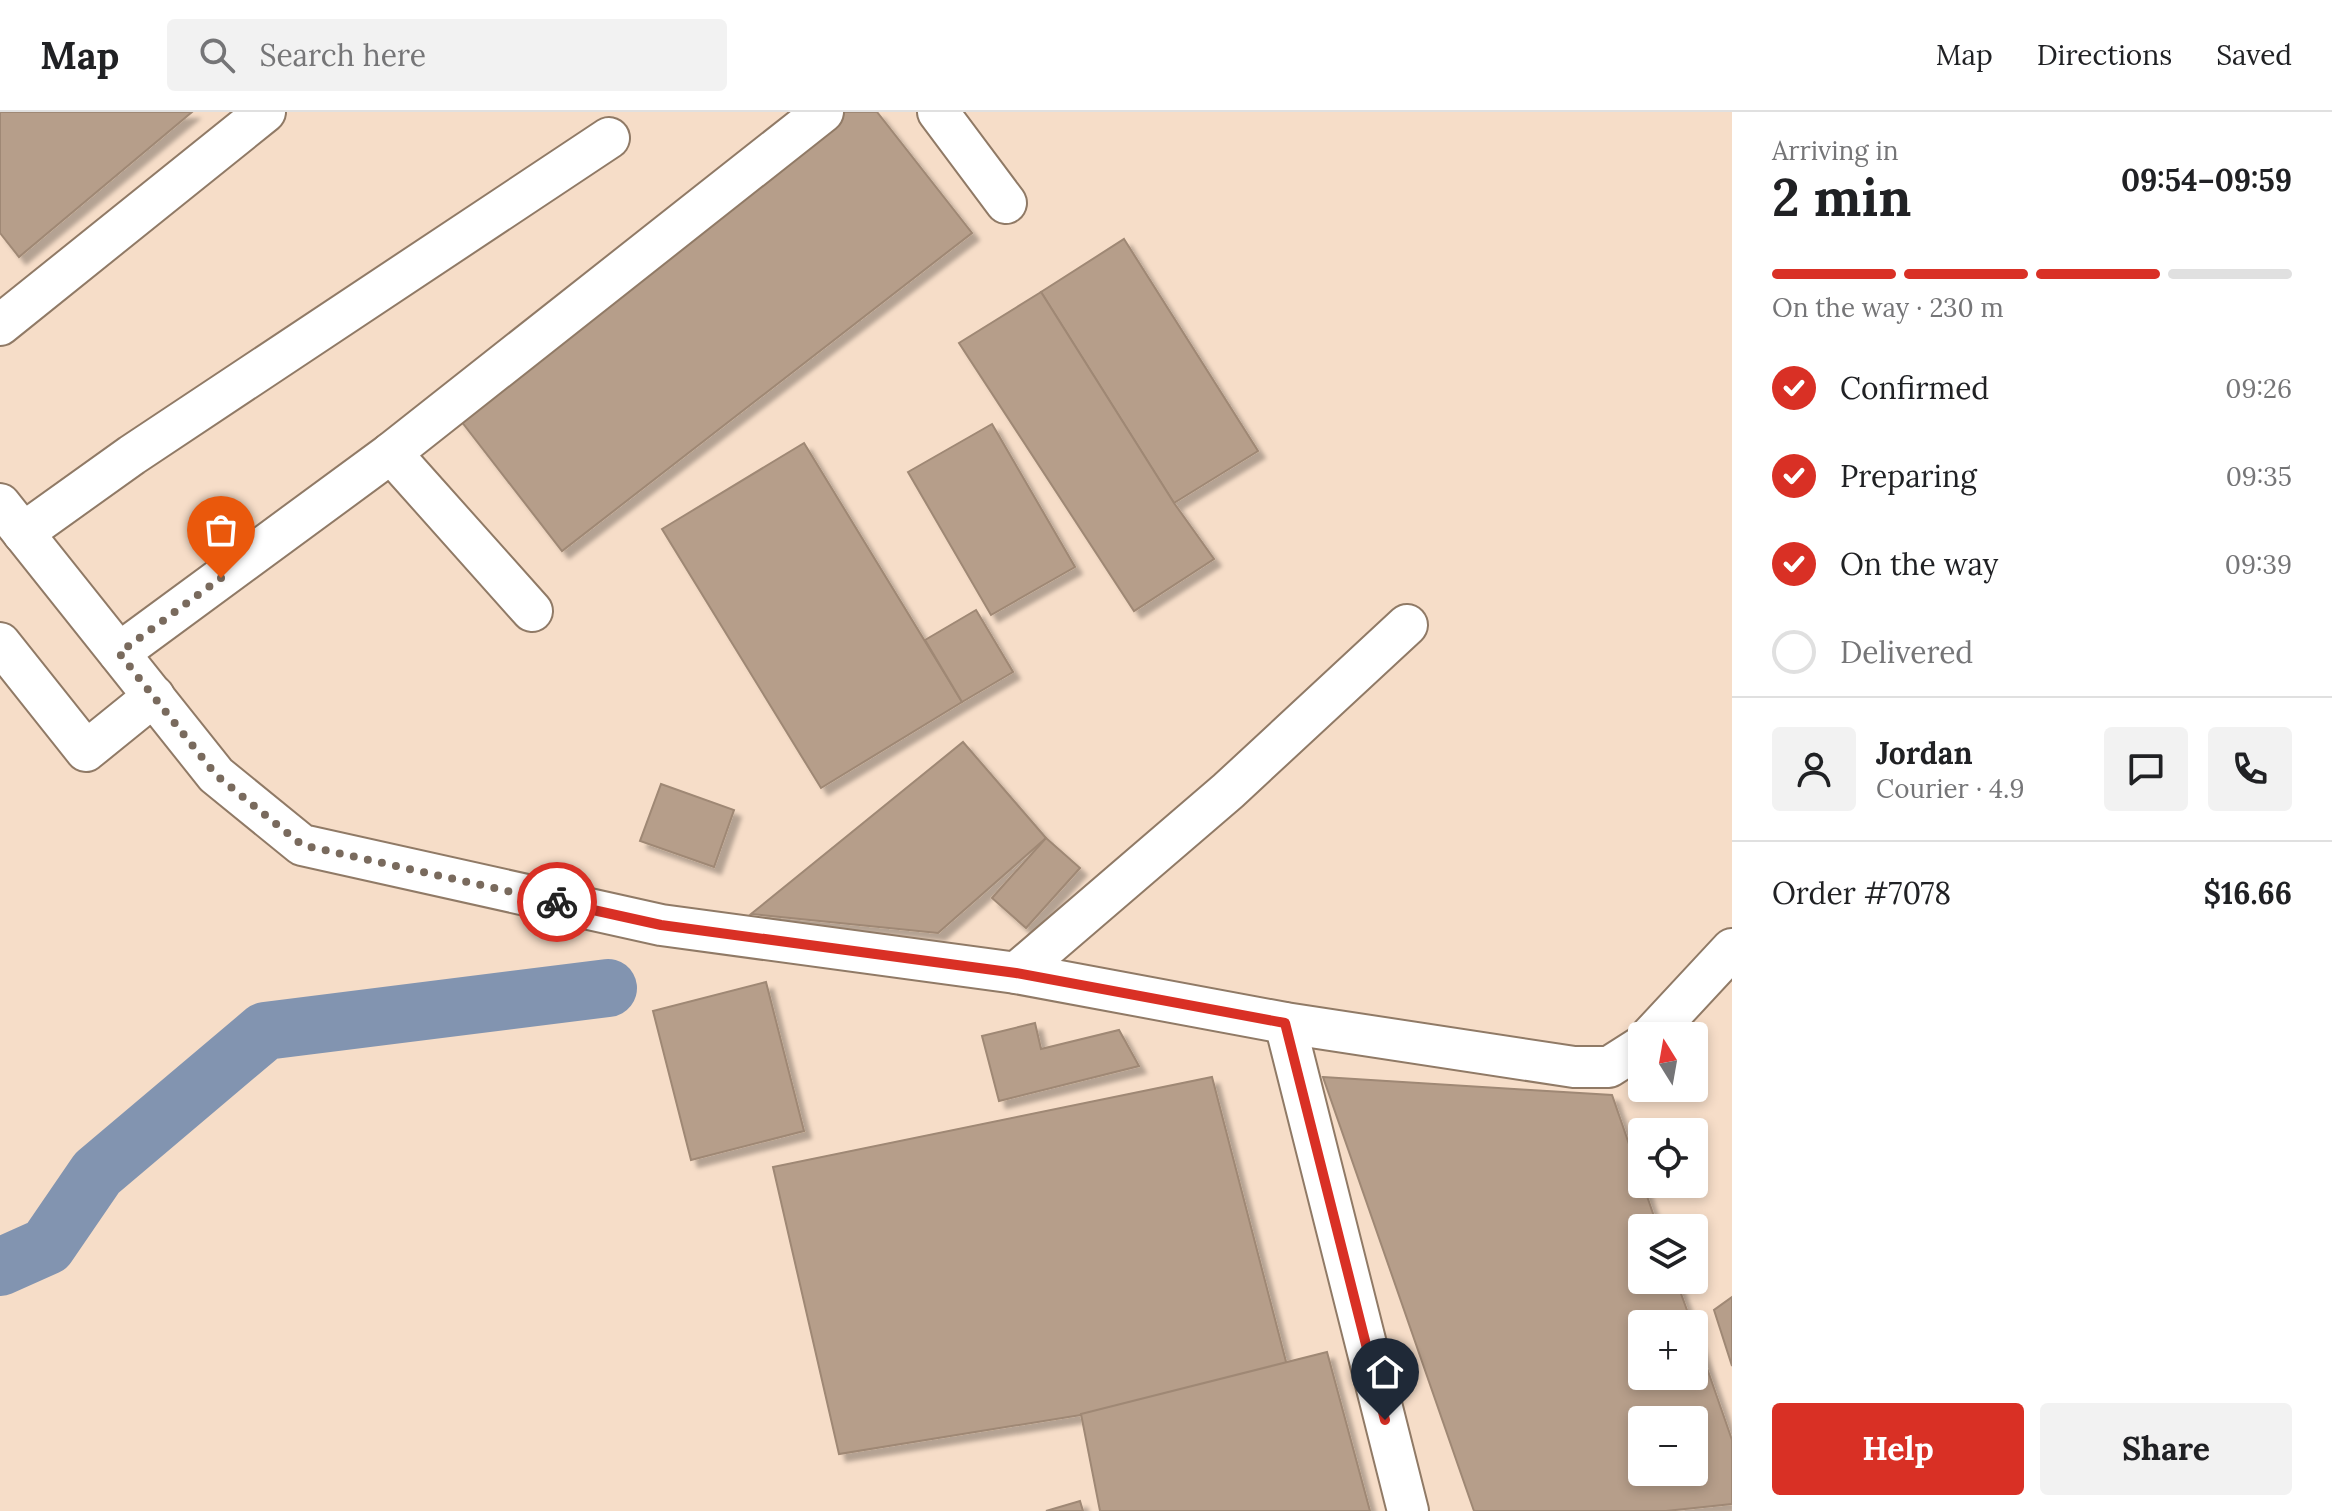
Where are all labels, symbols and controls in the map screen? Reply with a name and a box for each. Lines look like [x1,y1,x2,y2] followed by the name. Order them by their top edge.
[167,19,727,91] search box
[40,31,119,79] text: Map
[195,33,239,77] icon: search
[259,36,426,74] text: Search here
[1936,37,1993,73] text: Map
[2037,37,2172,73] text: Directions
[2216,37,2292,73] text: Saved
[1772,134,1899,167] text: Arriving in
[2121,161,2292,199] text: 09:54–09:59
[1772,164,1911,230] text: 2 min
[1772,291,2004,324] text: On the way · 230 m
[1772,366,1816,410] icon: check
[1840,369,1989,407] text: Confirmed
[2225,372,2292,405] text: 09:26
[1772,454,1816,498] icon: check
[1840,457,1977,495] text: Preparing
[2226,460,2292,493] text: 09:35
[187,496,255,578] pin
[199,508,243,552] icon: bag
[1772,542,1816,586] icon: check
[1840,545,1998,583] text: On the way
[2225,548,2292,581] text: 09:39
[1840,633,1973,671] text: Delivered
[1772,727,1856,811] button: person
[2104,727,2188,811] button: chat
[2208,727,2292,811] button: phone
[1876,734,1973,772] text: Jordan
[1876,772,2025,805] text: Courier · 4.9
[517,862,597,942] courier
[1772,874,1951,912] text: Order #7078
[2203,874,2292,912] text: $16.66
[535,880,579,924] icon: bike
[1628,1022,1708,1102] north arrow
[1628,1022,1708,1486] map controls
[1628,1118,1708,1198] button: locate
[1628,1214,1708,1294] button: layers
[1628,1310,1708,1390] button: +
[1351,1338,1419,1420] pin
[1363,1350,1407,1394] icon: home
[1772,1403,2024,1495] button: Help
[2040,1403,2292,1495] button: Share
[1628,1406,1708,1486] button: −

